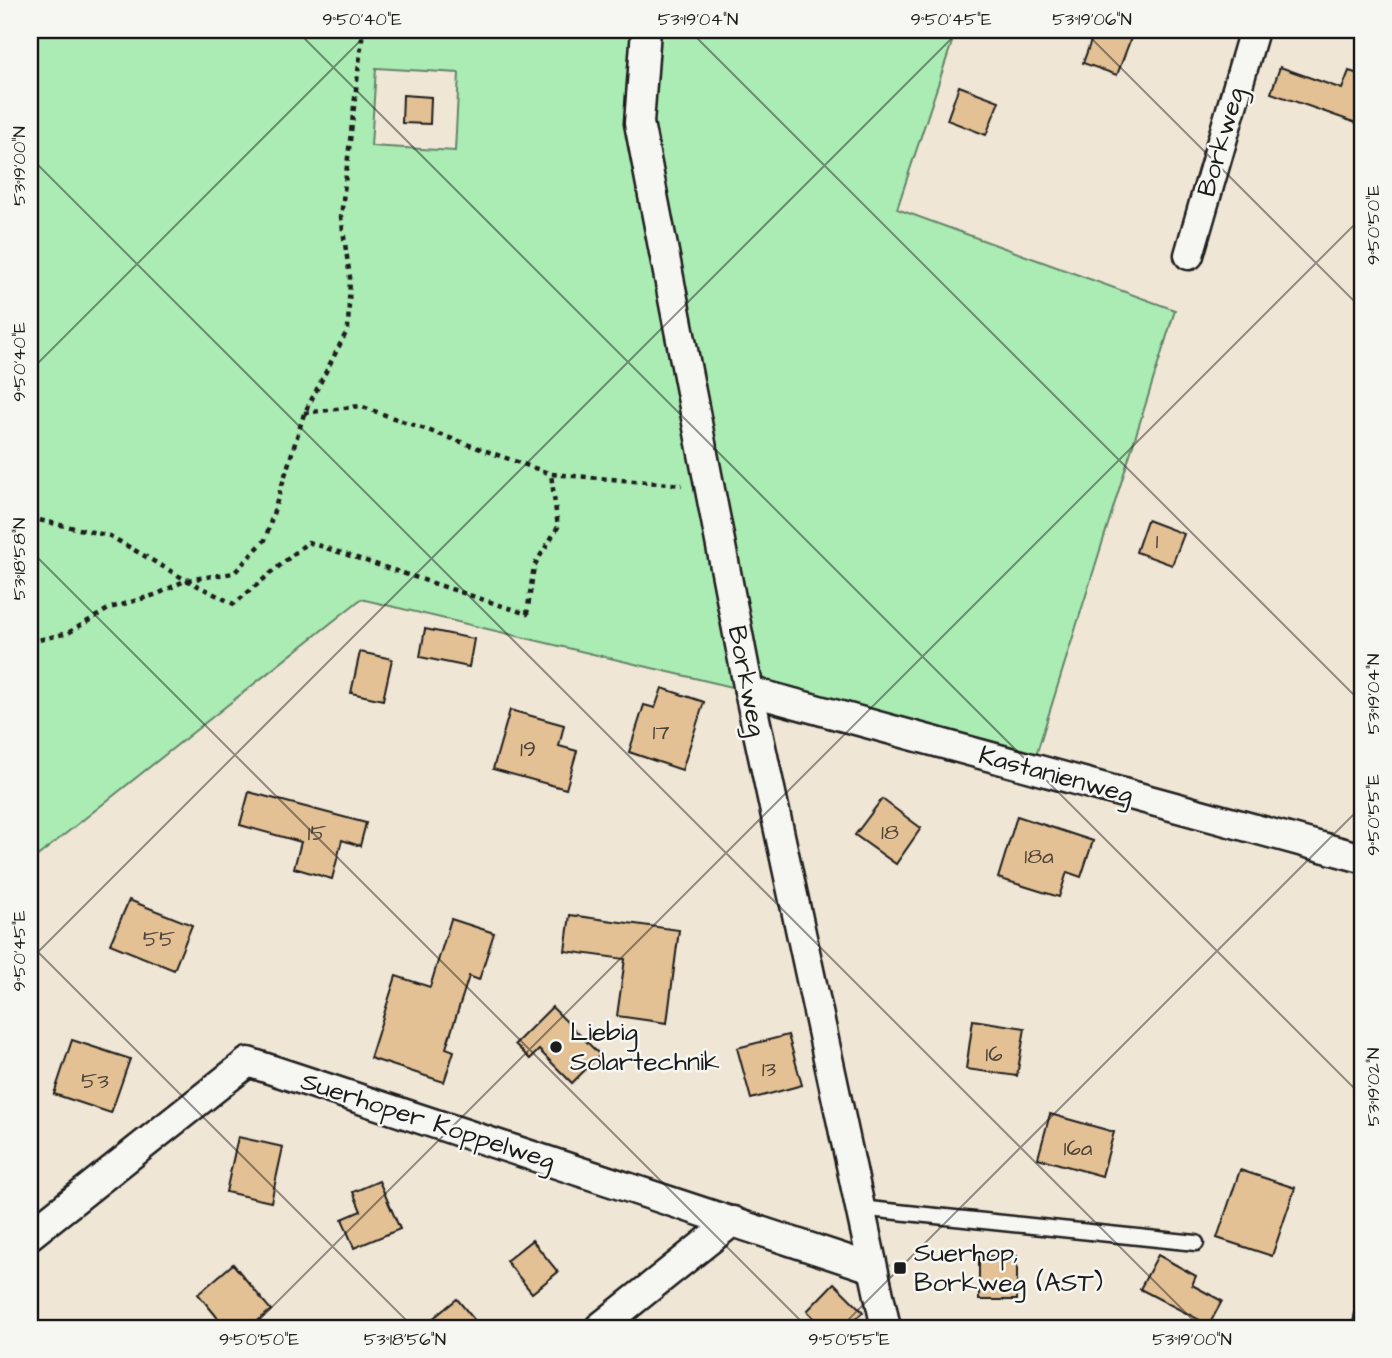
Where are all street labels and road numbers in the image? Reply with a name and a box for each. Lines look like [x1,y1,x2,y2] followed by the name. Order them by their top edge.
[1188,83,1256,201] street label: Borkweg
[717,623,775,740] street label: Borkweg
[974,737,1137,815] street label: Kastanienweg
[296,1063,560,1181] street label: Suerhoper Koppelweg

